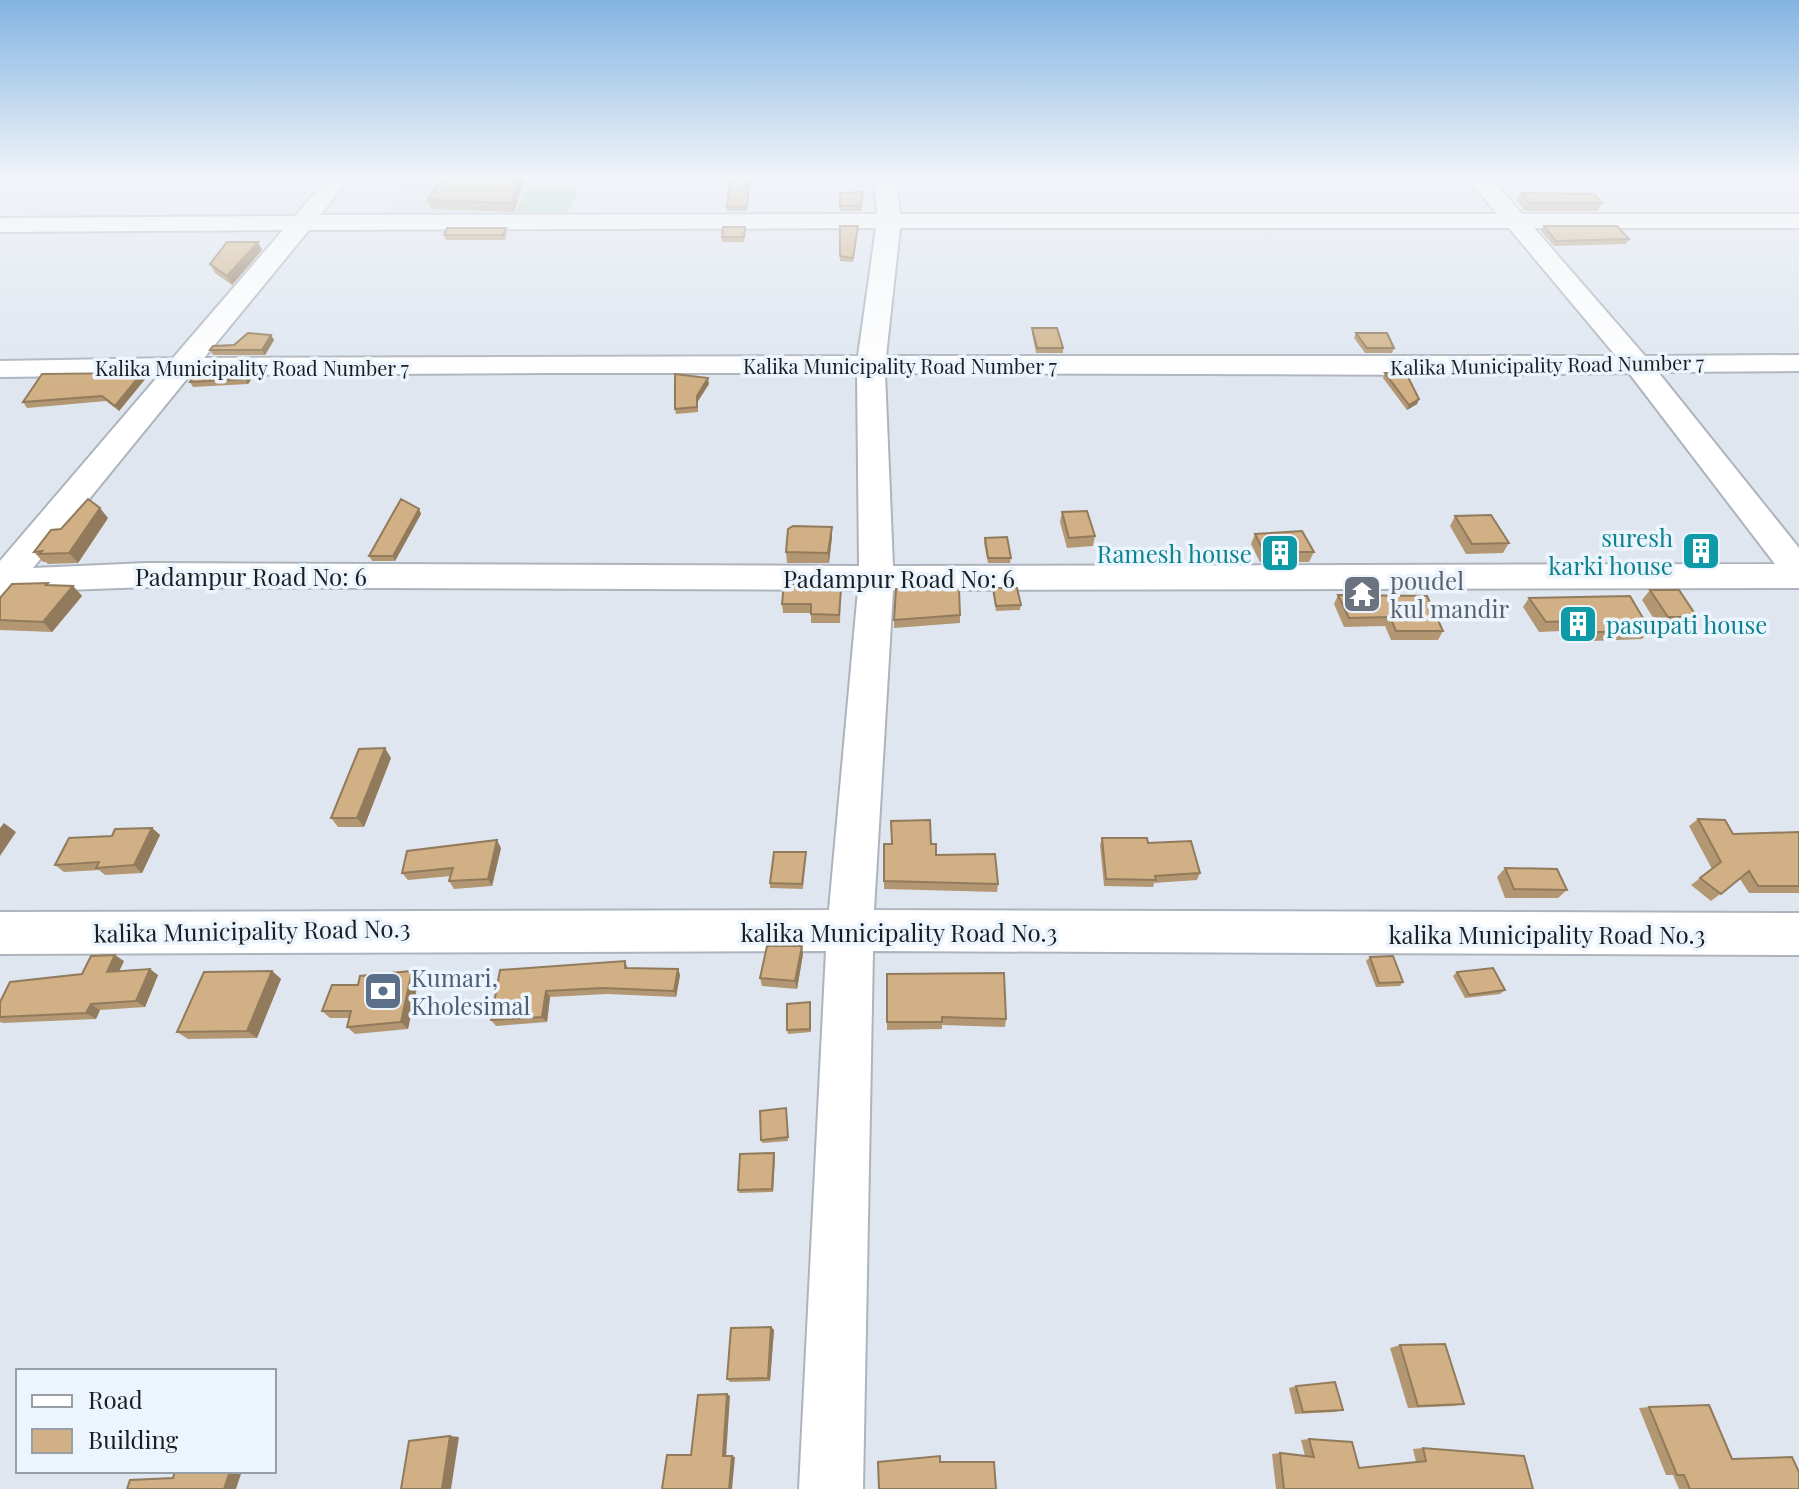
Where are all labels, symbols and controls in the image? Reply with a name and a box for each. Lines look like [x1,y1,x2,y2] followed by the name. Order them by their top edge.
[1390,348,1704,380] street label: Kalika Municipality Road Number 7
[743,352,1057,379] street label: Kalika Municipality Road Number 7
[95,354,409,381] street label: Kalika Municipality Road Number 7
[1548,521,1673,581] place label: suresh karki house
[1680,530,1722,572] building icon: suresh karki house
[1259,532,1301,574] building icon: Ramesh house
[1097,537,1252,569] place label: Ramesh house
[135,560,367,592] street label: Padampur Road No: 6
[783,562,1015,594] street label: Padampur Road No: 6
[1390,564,1510,624] place label: poudel kul mandir
[1341,573,1383,615] temple icon: poudel kul mandir
[1557,603,1599,645] building icon: pasupati house
[1606,608,1767,640] place label: pasupati house
[93,911,411,949] street label: kalika Municipality Road No.3
[741,916,1057,948] street label: kalika Municipality Road No.3
[1389,918,1705,950] street label: kalika Municipality Road No.3
[411,961,531,1021] place label: Kumari, Kholesimal
[362,970,404,1012] bank icon: Kumari, Kholesimal
[16,1369,276,1473] legend
[88,1383,143,1415] text: Road
[88,1423,179,1455] text: Building

